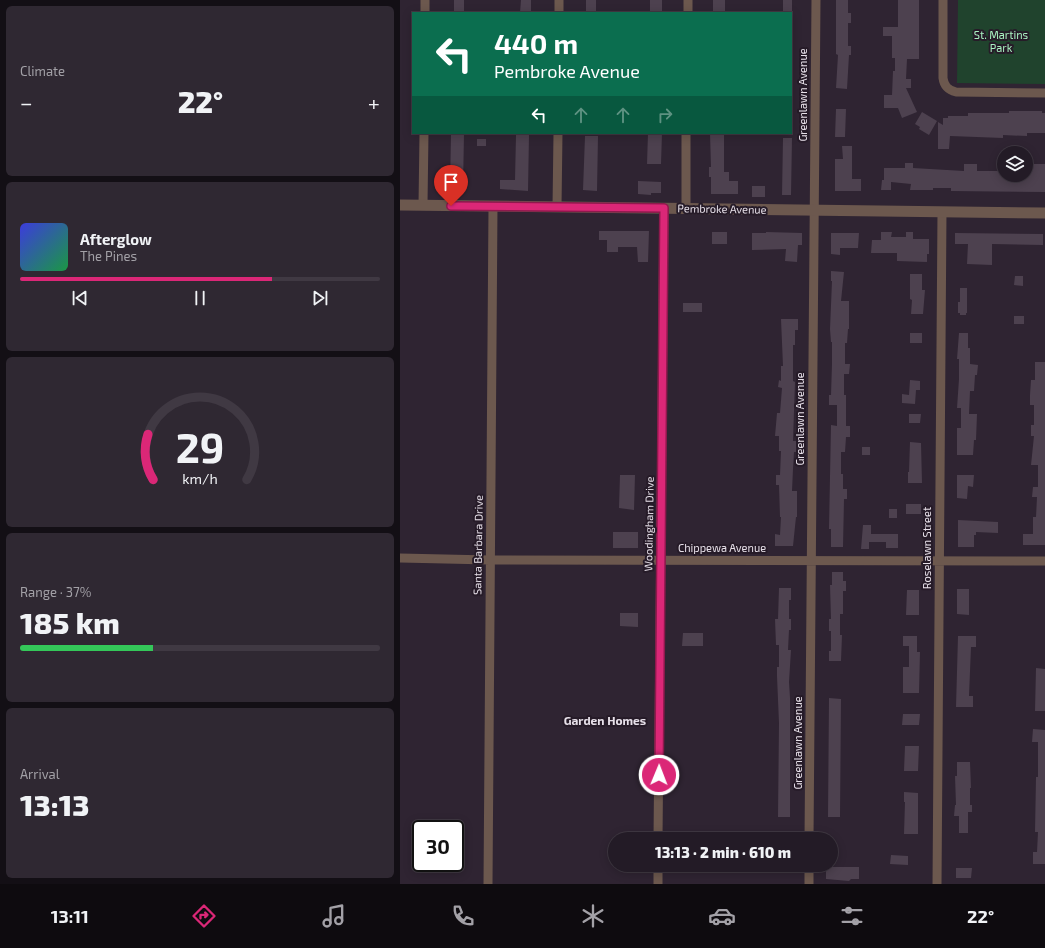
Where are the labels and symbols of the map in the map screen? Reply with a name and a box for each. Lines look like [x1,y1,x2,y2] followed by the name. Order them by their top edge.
[974,28,1029,54] park label: St. Martins Park
[796,48,809,142] street label: Greenlawn Avenue
[434,165,468,206] pin
[677,201,767,216] street label: Pembroke Avenue
[793,372,806,466] street label: Greenlawn Avenue
[641,476,656,572] street label: Woodingham Drive
[470,495,485,595] street label: Santa Barbara Drive
[920,507,933,589] street label: Roselawn Street
[678,541,766,554] street label: Chippewa Avenue
[791,696,804,790] street label: Greenlawn Avenue
[564,713,646,727] district label: Garden Homes
[638,754,680,796] position arrow
[412,820,464,872] speed limit sign: 30

